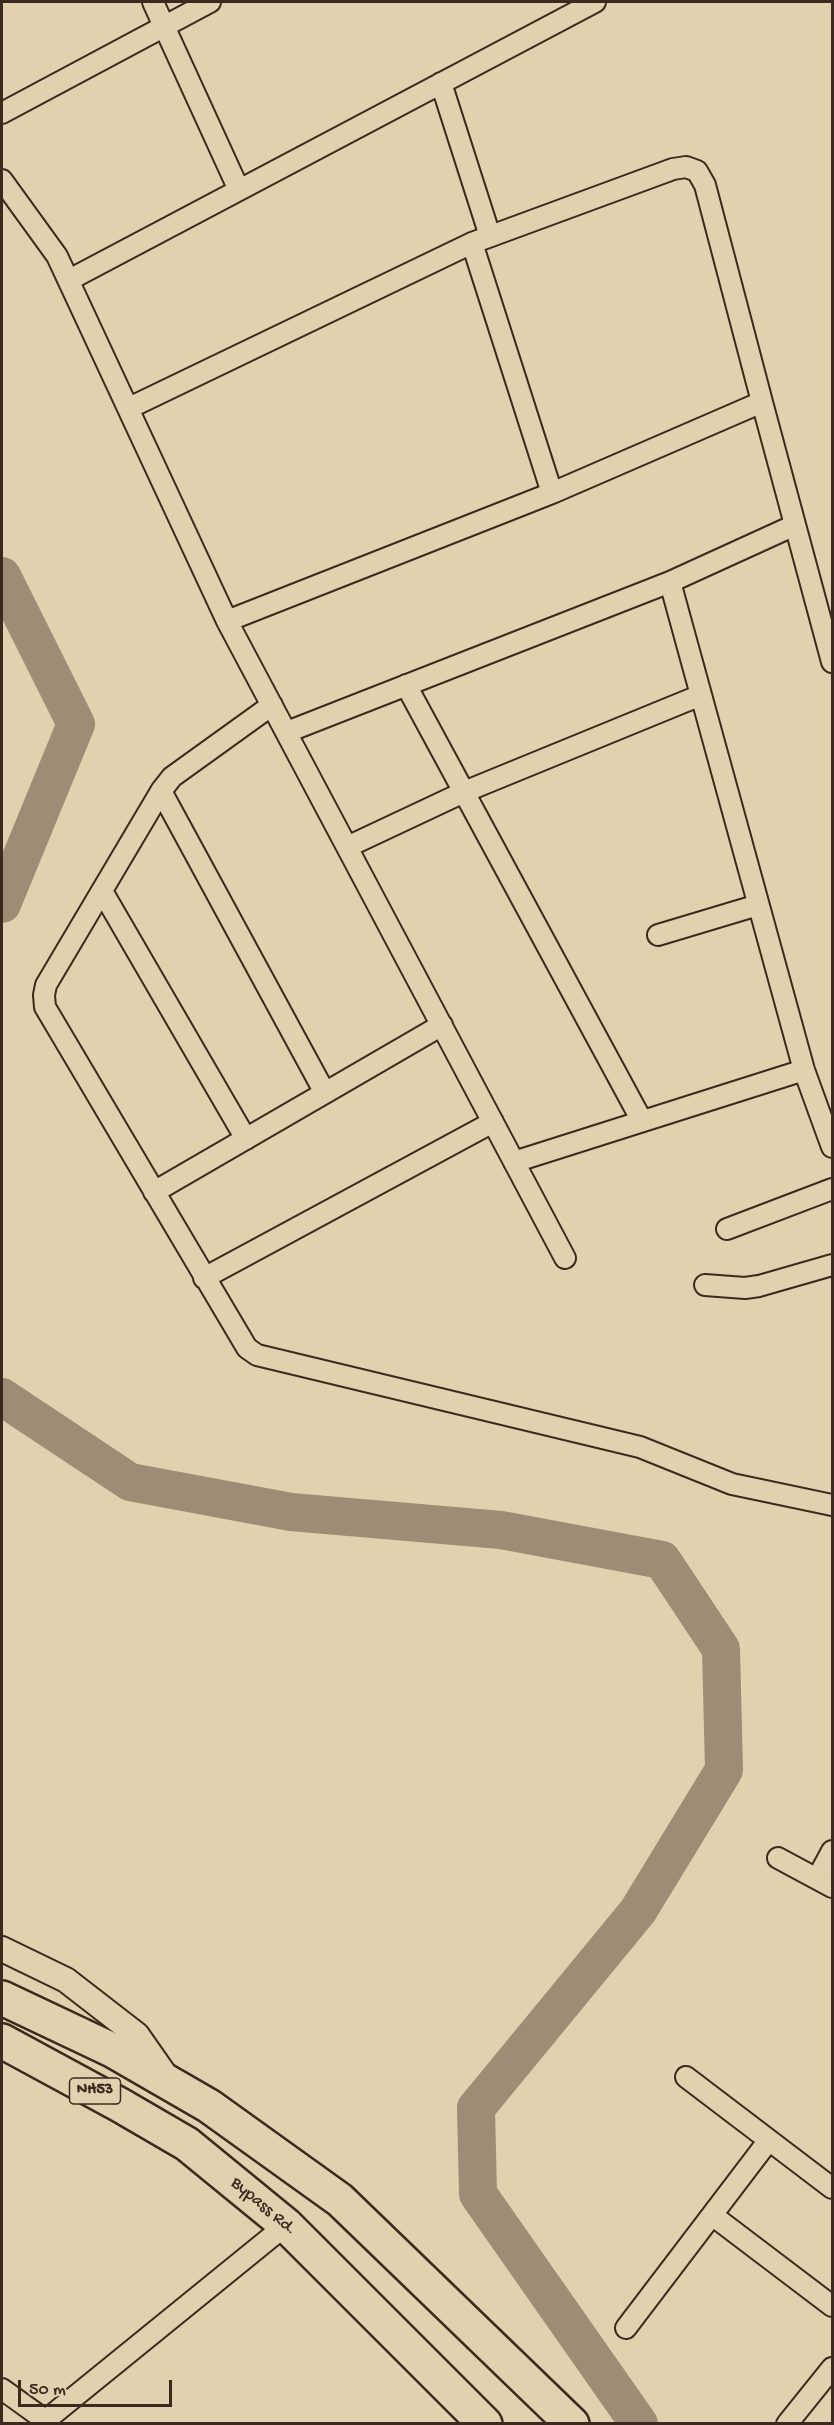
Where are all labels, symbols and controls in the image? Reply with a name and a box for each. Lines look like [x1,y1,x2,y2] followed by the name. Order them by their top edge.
[70,2078,121,2104] road number: NH53
[225,2173,301,2241] street label: Bypass Rd.
[21,2368,176,2406] scale bar
[29,2380,66,2401] text: 50 m

